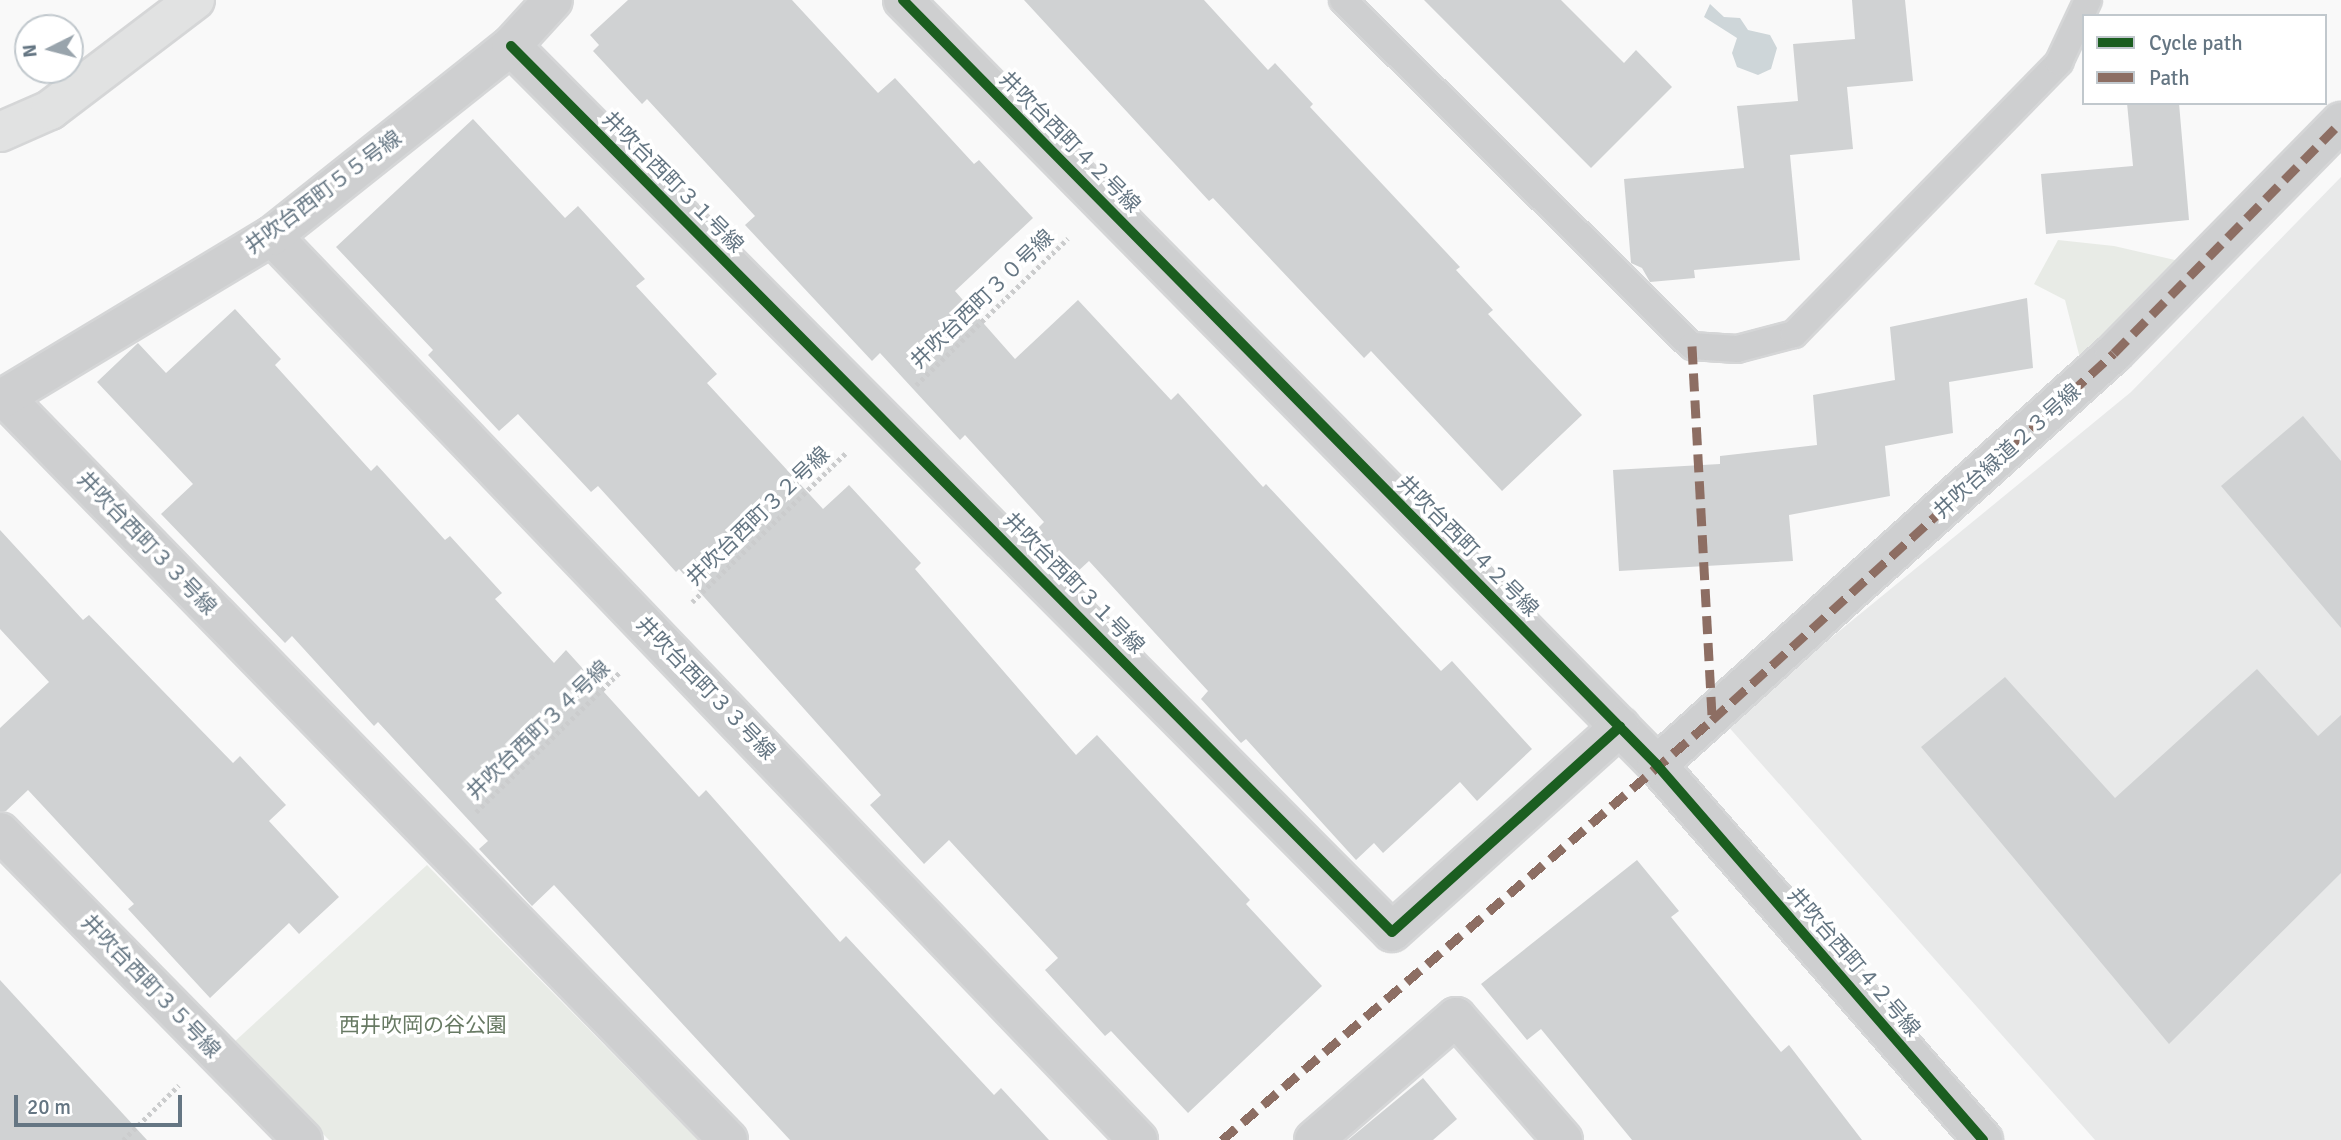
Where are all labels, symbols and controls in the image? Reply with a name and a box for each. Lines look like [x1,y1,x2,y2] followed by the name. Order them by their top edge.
[14,14,84,84] north arrow
[2082,14,2327,105] legend
[2149,30,2243,56] text: Cycle path
[17,43,43,59] text: N
[2149,65,2190,91] text: Path
[994,66,1146,218] street label: 井吹台西町４２号線
[597,106,749,258] street label: 井吹台西町３１号線
[240,125,406,259] street label: 井吹台西町５５号線
[905,224,1059,374] street label: 井吹台西町３０号線
[1928,378,2086,524] street label: 井吹台緑道２３号線
[681,441,835,591] street label: 井吹台西町３２号線
[72,466,222,620] street label: 井吹台西町３３号線
[1392,470,1544,622] street label: 井吹台西町４２号線
[998,507,1150,659] street label: 井吹台西町３１号線
[631,611,781,765] street label: 井吹台西町３３号線
[461,655,615,805] street label: 井吹台西町３４号線
[1782,882,1926,1042] street label: 井吹台西町４２号線
[76,909,226,1063] street label: 井吹台西町３５号線
[339,1012,507,1038] park label: 西井吹岡の谷公園
[18,1080,186,1124] scale bar
[27,1094,71,1120] text: 20 m

